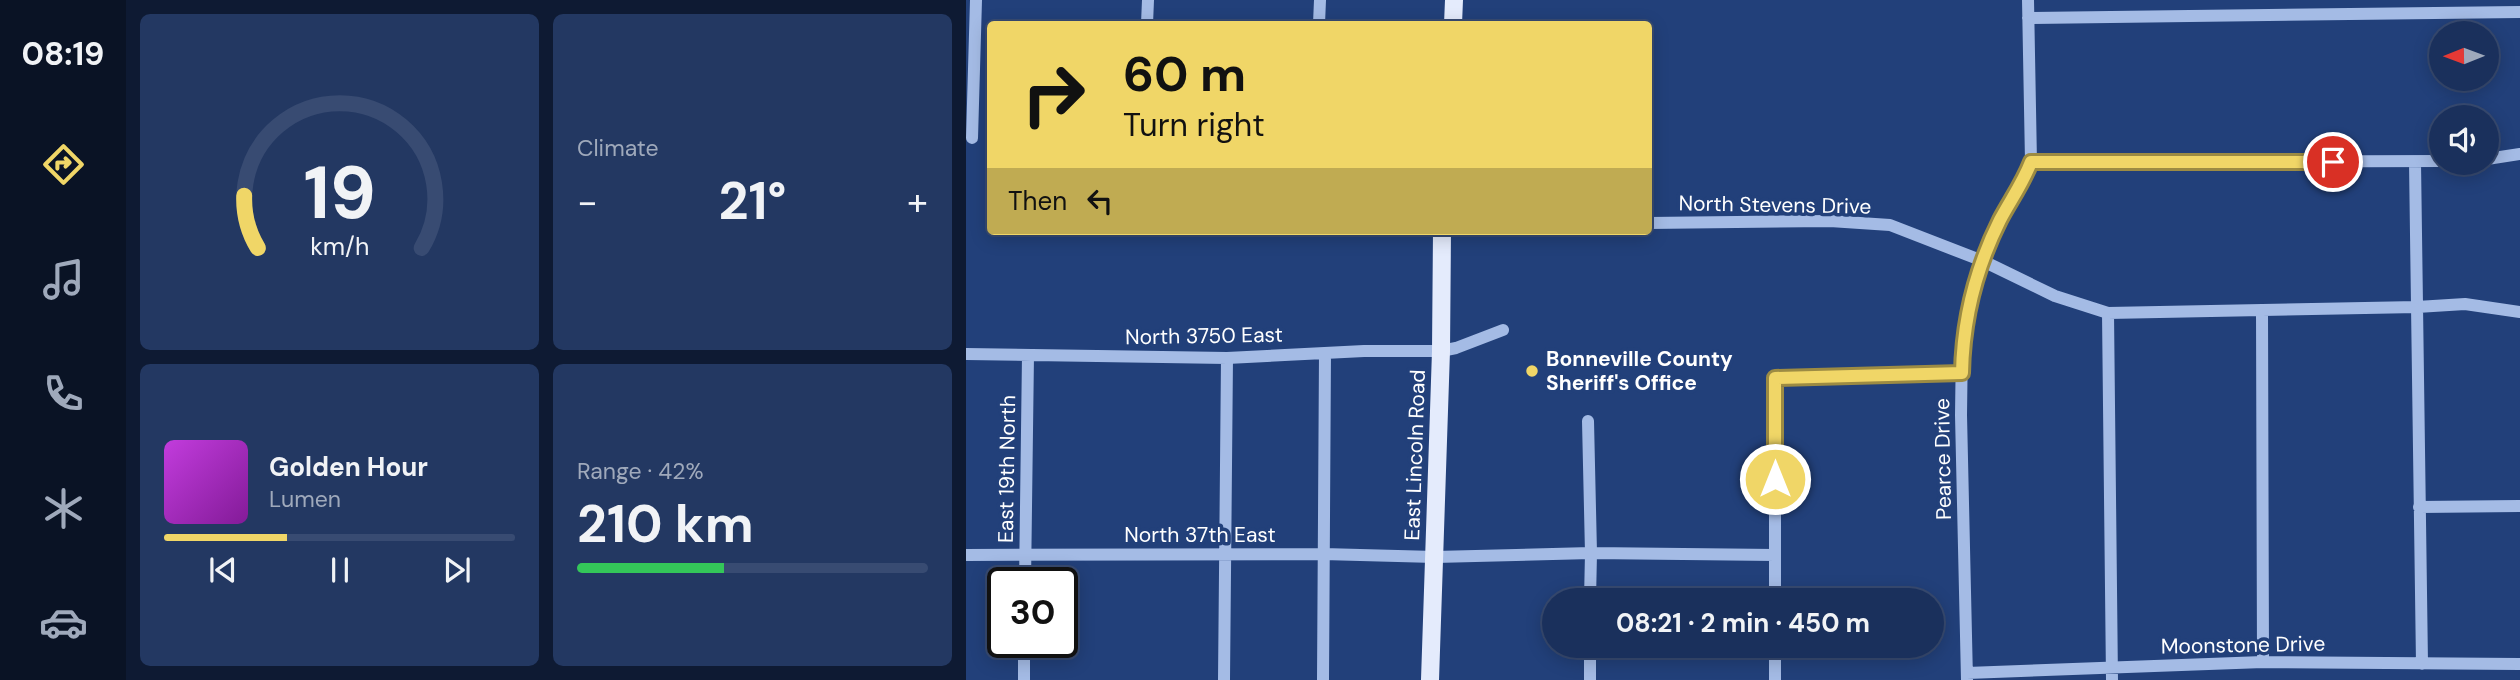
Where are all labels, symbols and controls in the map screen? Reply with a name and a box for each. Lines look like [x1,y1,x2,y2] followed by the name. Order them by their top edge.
[2429,21,2499,91] north arrow
[2429,21,2499,175] map controls
[22,33,104,75] text: 08:19
[1123,42,1246,106] text: 60 m
[1008,49,1099,140] icon: right
[1123,104,1265,146] text: Turn right
[2429,105,2499,175] button: sound
[2303,132,2363,192] pin
[577,133,659,163] text: Climate
[39,140,88,189] icon: directions
[2314,143,2352,181] icon: arrive
[303,146,376,241] text: 19
[719,167,786,235] text: 21°
[577,177,598,227] text: −
[907,177,928,227] text: +
[1081,182,1119,220] icon: left
[1008,184,1067,218] text: Then
[1678,189,1872,221] street label: North Stevens Drive
[310,230,369,263] text: km/h
[39,255,88,304] icon: music
[1125,321,1283,351] street label: North 3750 East
[1546,345,1733,397] place label: Bonneville County Sheriff's Office
[1524,363,1540,379] marker: Bonneville County Sheriff's Office
[39,369,88,418] icon: phone
[1398,369,1432,541] street label: East Lincoln Road
[992,395,1022,543] street label: East 19th North
[1928,398,1958,520] street label: Pearce Drive
[1738,442,1812,516] position arrow
[269,450,428,484] text: Golden Hour
[577,456,704,486] text: Range · 42%
[39,484,88,533] icon: climate
[269,484,341,514] text: Lumen
[577,490,754,558] text: 210 km
[1124,521,1276,549] street label: North 37th East
[204,551,242,589] icon: previous
[321,551,359,589] icon: pause
[438,551,476,589] icon: next
[987,567,1078,658] speed limit sign: 30
[39,598,88,647] icon: car
[1616,606,1870,640] text: 08:21 · 2 min · 450 m
[2161,630,2325,660] street label: Moonstone Drive

